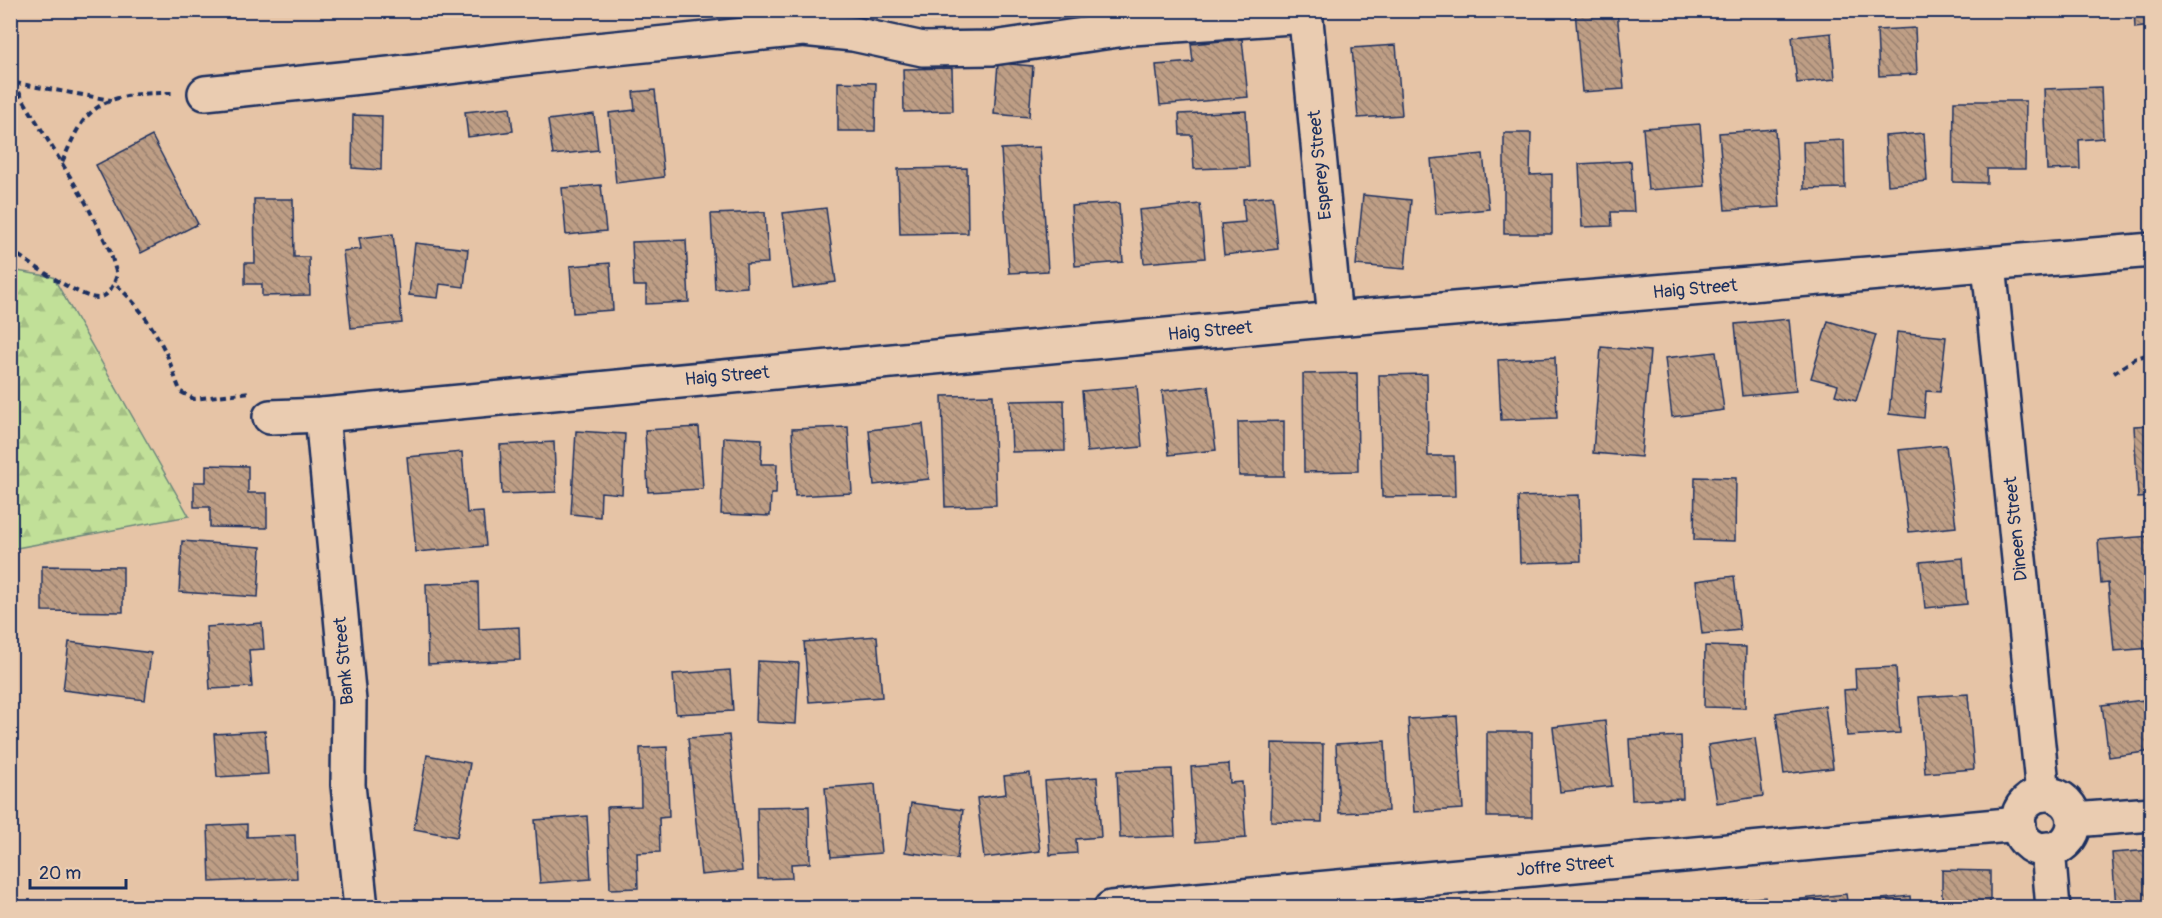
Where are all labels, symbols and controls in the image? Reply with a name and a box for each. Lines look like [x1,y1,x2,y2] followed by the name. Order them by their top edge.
[1303,108,1337,221] street label: Esperey Street
[1652,274,1739,304] street label: Haig Street
[1167,316,1254,346] street label: Haig Street
[684,361,771,391] street label: Haig Street
[1999,475,2033,582] street label: Dineen Street
[329,615,359,706] street label: Bank Street
[1515,850,1615,882] street label: Joffre Street
[30,852,126,890] scale bar
[39,862,81,885] text: 20 m

